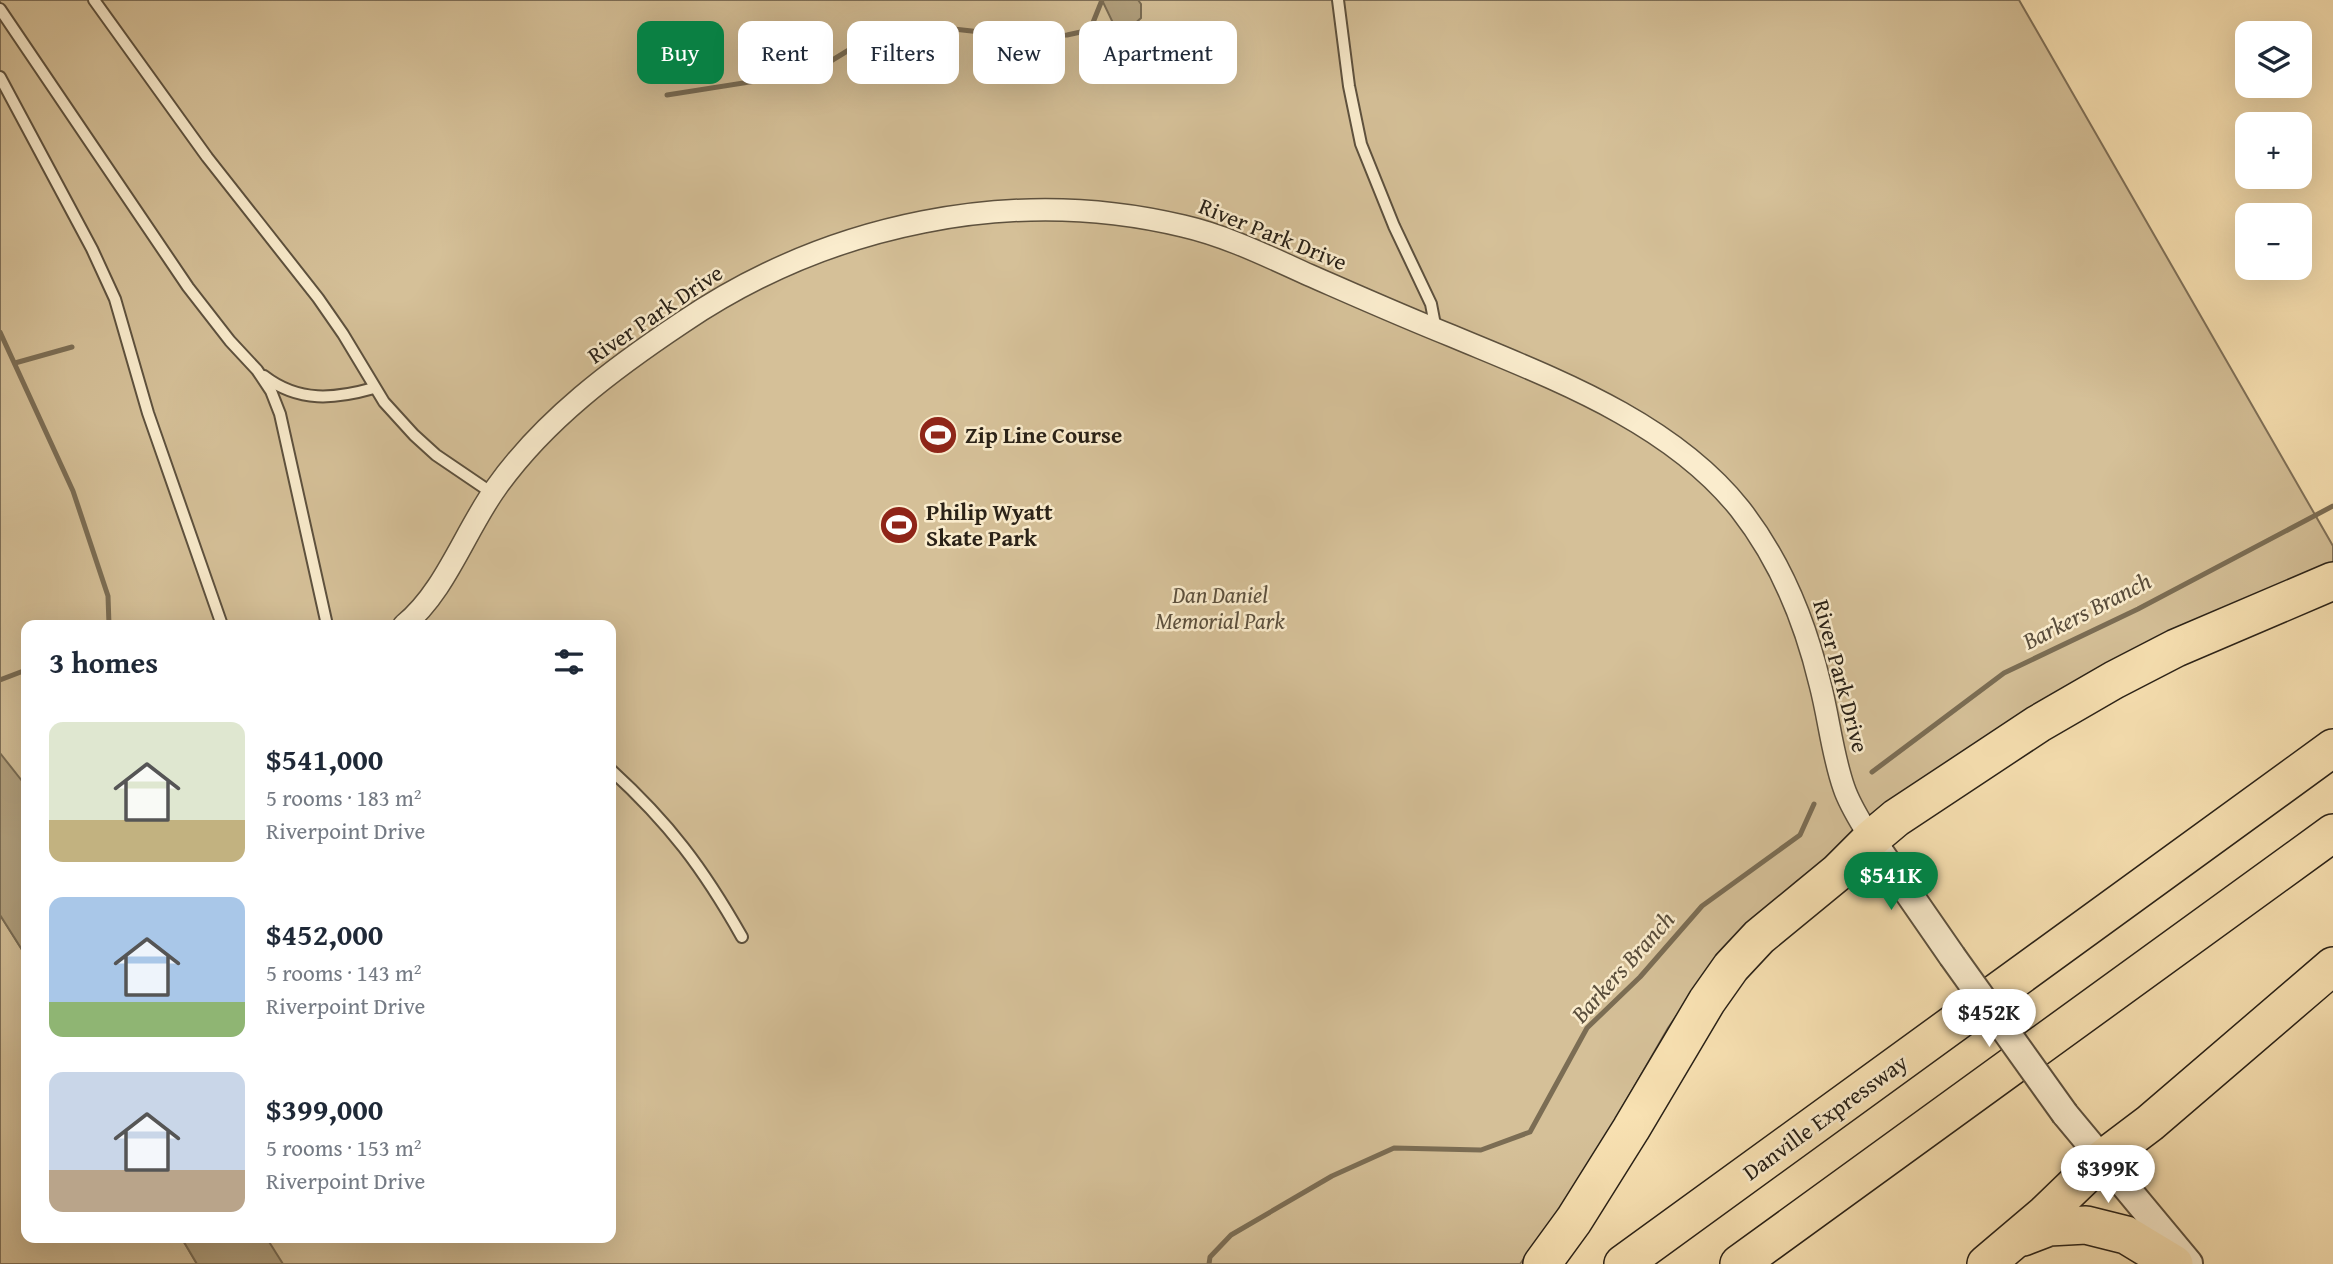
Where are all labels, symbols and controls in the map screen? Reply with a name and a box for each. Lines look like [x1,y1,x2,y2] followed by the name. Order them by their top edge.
[637,21,724,84] chip: Buy
[738,21,833,84] chip: Rent
[847,21,959,84] chip: Filters
[973,21,1065,84] chip: New
[1079,21,1237,84] chip: Apartment
[2235,21,2312,280] map controls
[2235,21,2312,98] button: layers
[2235,112,2312,189] button: +
[1194,189,1352,278] street label: River Park Drive
[2235,203,2312,280] button: −
[580,256,729,371] street label: River Park Drive
[917,414,959,456] sports icon: Zip Line Course
[965,418,1122,451] place label: Zip Line Course
[926,495,1053,554] place label: Philip Wyatt Skate Park
[878,504,920,546] sports icon: Philip Wyatt Skate Park
[2016,563,2157,658] water label: Barkers Branch
[1155,578,1285,637] park label: Dan Daniel Memorial Park
[1805,596,1878,756] street label: River Park Drive
[49,640,158,684] text: 3 homes
[550,643,588,681] icon: filters
[266,737,383,781] text: $541,000
[105,750,189,834] icon: home
[266,781,421,814] text: 5 rooms · 183 m²
[266,814,425,847] text: Riverpoint Drive
[1842,852,1940,912] pin: $541K
[1860,858,1922,891] text: $541K
[1562,903,1682,1031] water label: Barkers Branch
[266,912,383,956] text: $452,000
[105,925,189,1009] icon: home
[266,956,421,989] text: 5 rooms · 143 m²
[266,989,425,1022] text: Riverpoint Drive
[1940,990,2038,1049] pin: $452K
[1958,995,2020,1028] text: $452K
[1735,1045,1914,1188] street label: Danville Expressway
[266,1087,383,1131] text: $399,000
[105,1100,189,1184] icon: home
[266,1131,421,1164] text: 5 rooms · 153 m²
[2059,1146,2157,1205] pin: $399K
[2077,1151,2139,1184] text: $399K
[266,1164,425,1197] text: Riverpoint Drive

